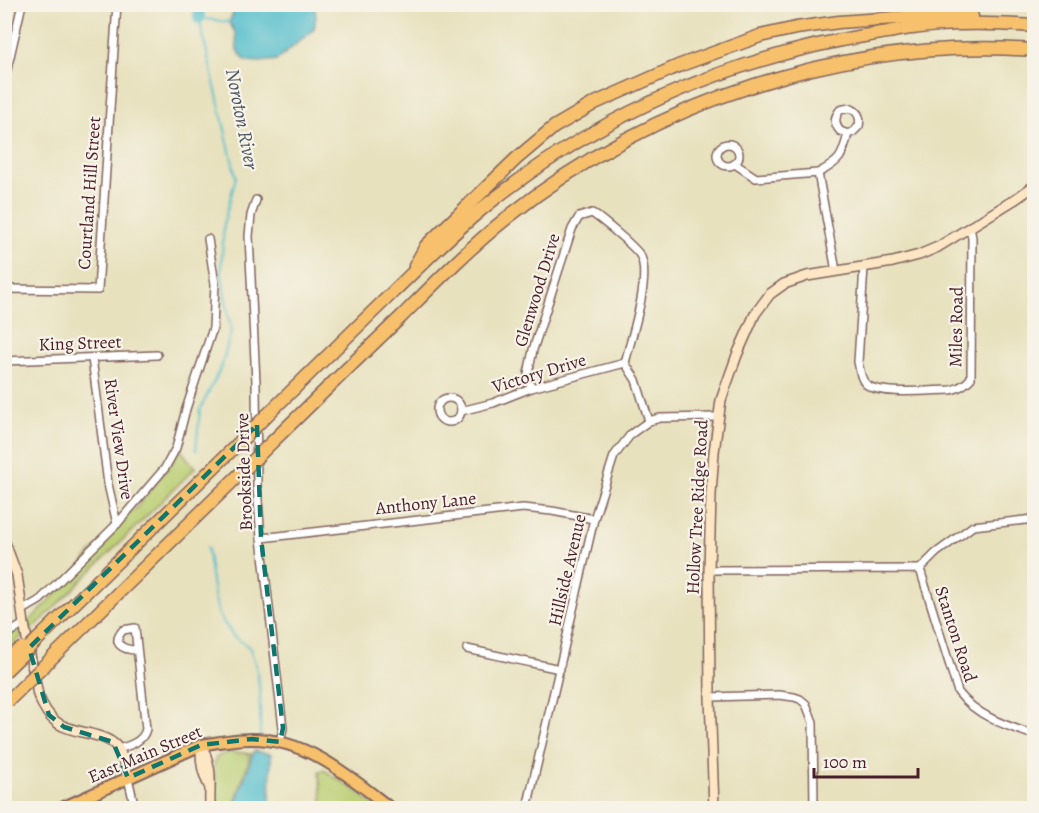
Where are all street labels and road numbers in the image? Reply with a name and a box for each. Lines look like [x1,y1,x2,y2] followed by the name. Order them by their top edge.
[72,116,106,270] street label: Courtland Hill Street
[508,230,566,350] street label: Glenwood Drive
[943,286,969,368] street label: Miles Road
[38,330,122,356] street label: King Street
[488,347,589,399] street label: Victory Drive
[99,377,139,501] street label: River View Drive
[230,413,258,531] street label: Brookside Drive
[680,419,714,595] street label: Hollow Tree Ridge Road
[373,486,478,520] street label: Anthony Lane
[542,512,592,628] street label: Hillside Avenue
[929,583,983,685] street label: Stanton Road
[84,719,206,789] street label: East Main Street

